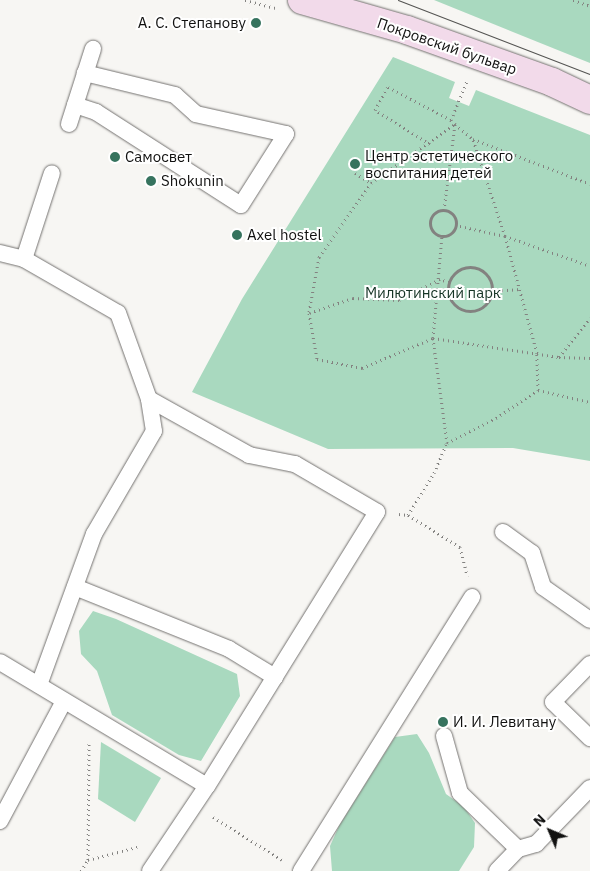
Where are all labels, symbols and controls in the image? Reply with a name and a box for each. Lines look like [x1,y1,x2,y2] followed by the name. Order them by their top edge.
[138,14,246,32] place label: А. С. Степанову
[375,14,519,78] street label: Покровский бульвар
[250,17,262,29] marker: А. С. Степанову
[365,146,513,181] place label: Центр эстетического воспитания детей
[125,148,192,166] place label: Самосвет
[109,151,121,163] marker: Самосвет
[349,158,361,170] marker: Центр эстетического воспитания детей
[161,172,224,190] place label: Shokunin
[145,175,157,187] marker: Shokunin
[247,226,322,244] place label: Axel hostel
[231,229,243,241] marker: Axel hostel
[365,284,501,302] park label: Милютинский парк
[453,713,556,731] place label: И. И. Левитану
[437,716,449,728] marker: И. И. Левитану
[525,806,575,856] north arrow
[529,810,549,830] text: N

